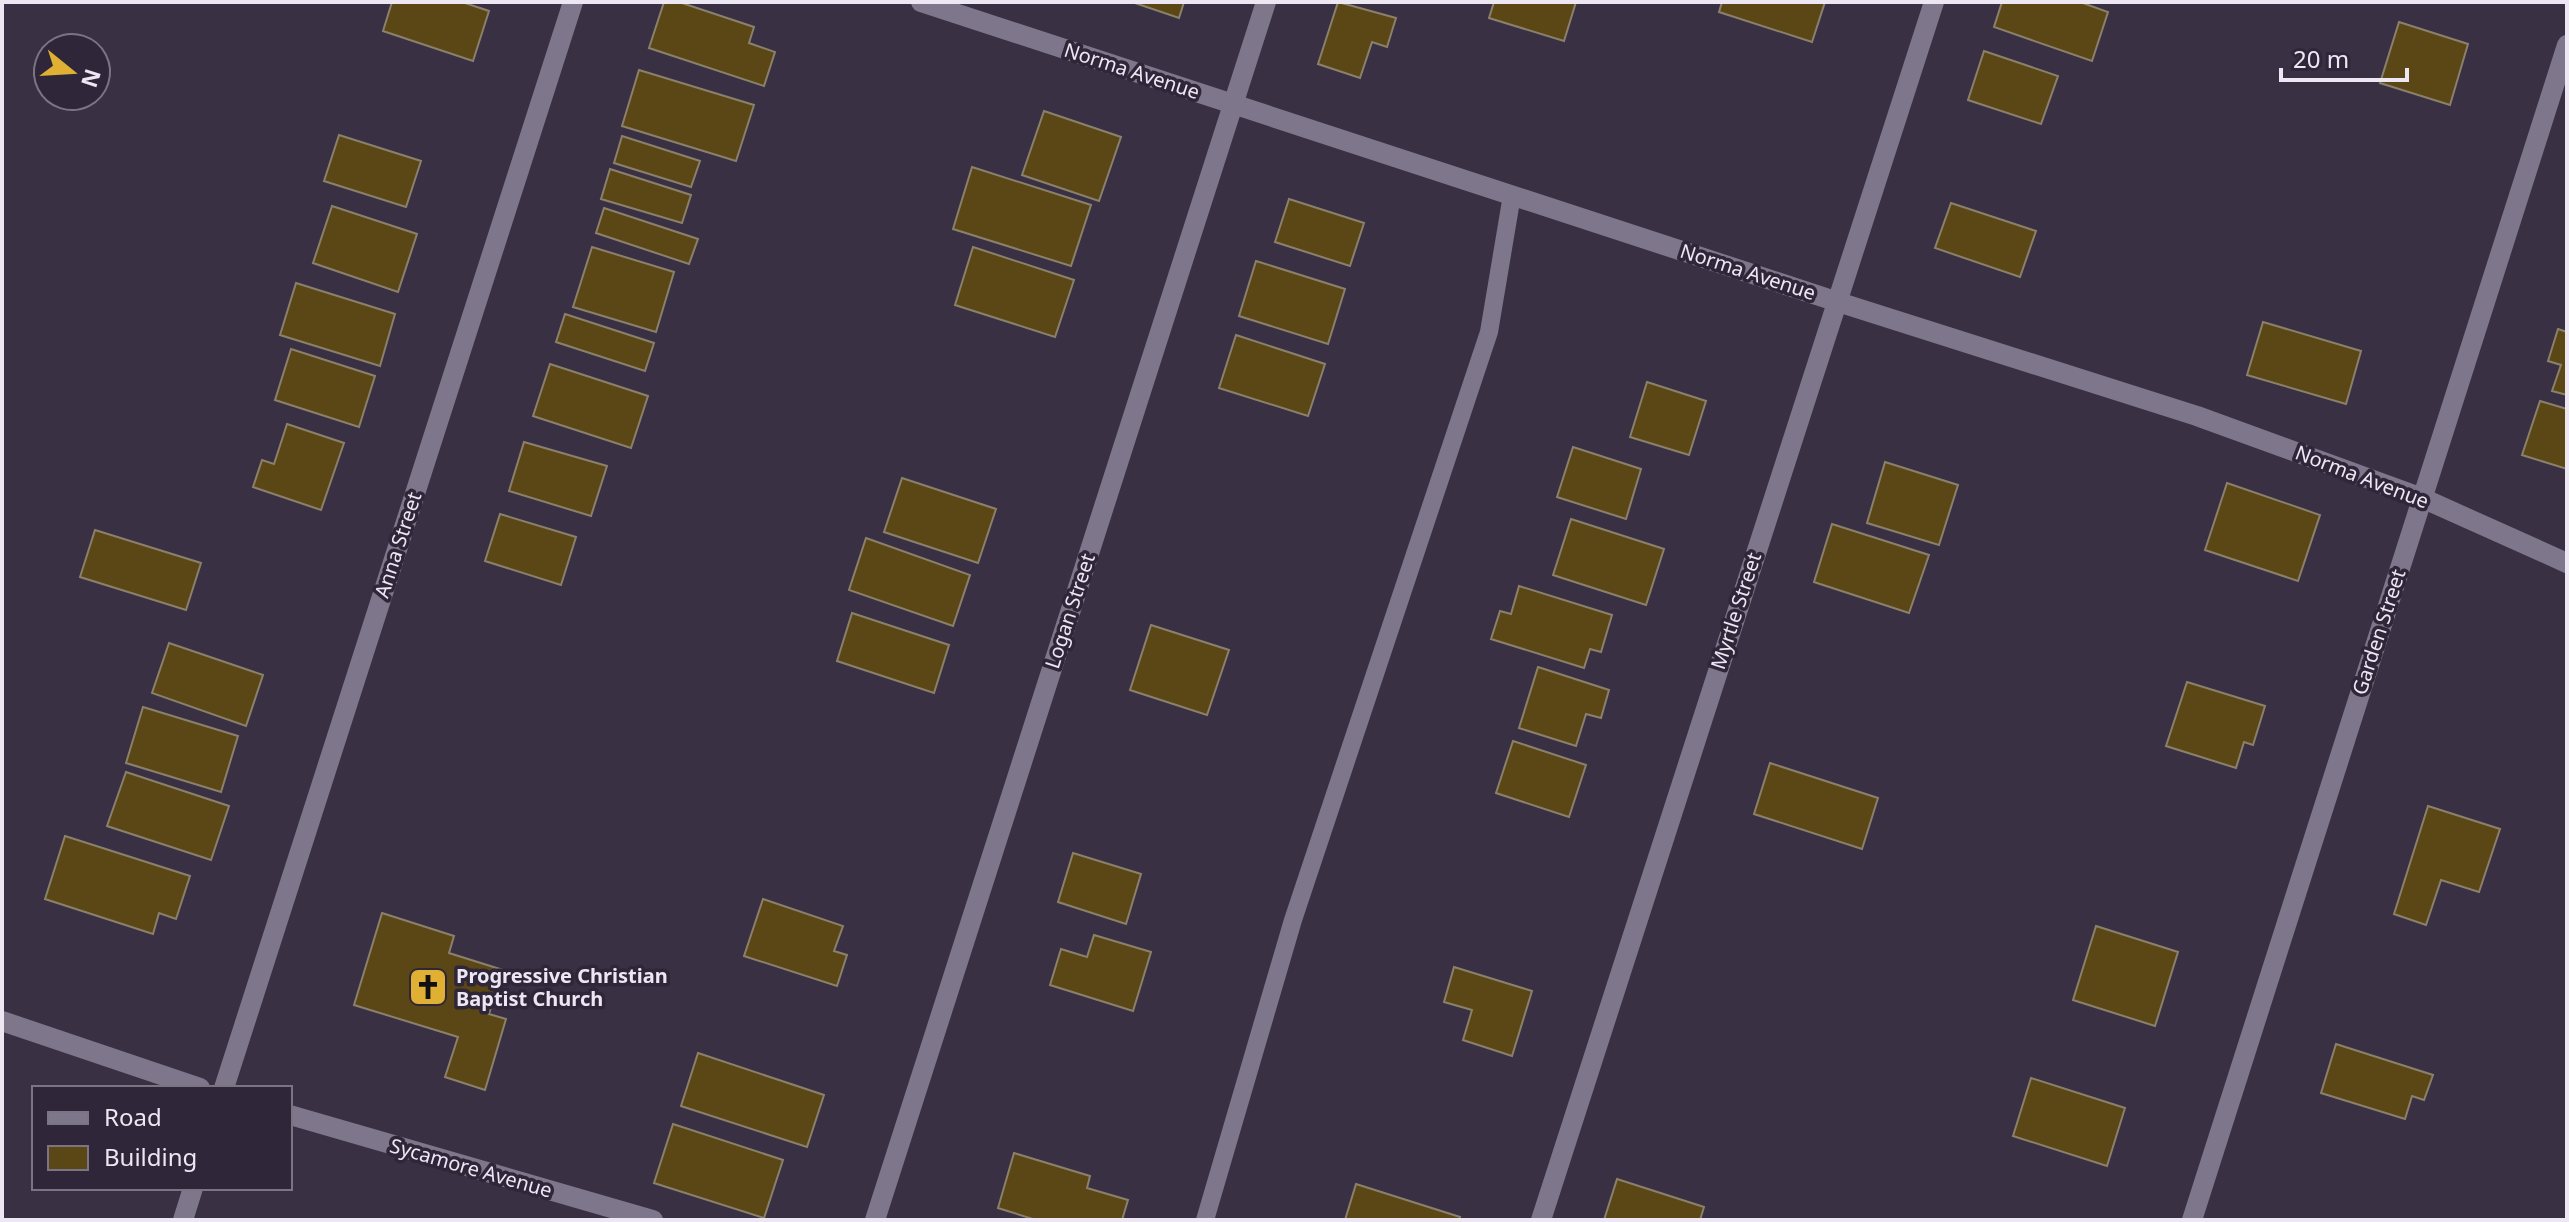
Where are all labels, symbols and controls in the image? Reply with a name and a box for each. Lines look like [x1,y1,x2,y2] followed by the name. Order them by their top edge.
[32,32,112,112] north arrow
[2281,32,2407,82] scale bar
[1061,36,1203,105] street label: Norma Avenue
[2293,42,2349,75] text: 20 m
[75,65,109,92] text: N
[1677,237,1819,306] street label: Norma Avenue
[2292,439,2433,514] street label: Norma Avenue
[368,488,427,601] street label: Anna Street
[1704,549,1767,673] street label: Myrtle Street
[1038,550,1101,672] street label: Logan Street
[2346,566,2412,698] street label: Garden Street
[456,962,668,1012] place label: Progressive Christian Baptist Church
[407,966,449,1008] church icon: Progressive Christian Baptist Church
[32,1086,292,1190] legend
[104,1100,162,1133] text: Road
[387,1131,555,1204] street label: Sycamore Avenue
[104,1140,197,1173] text: Building

